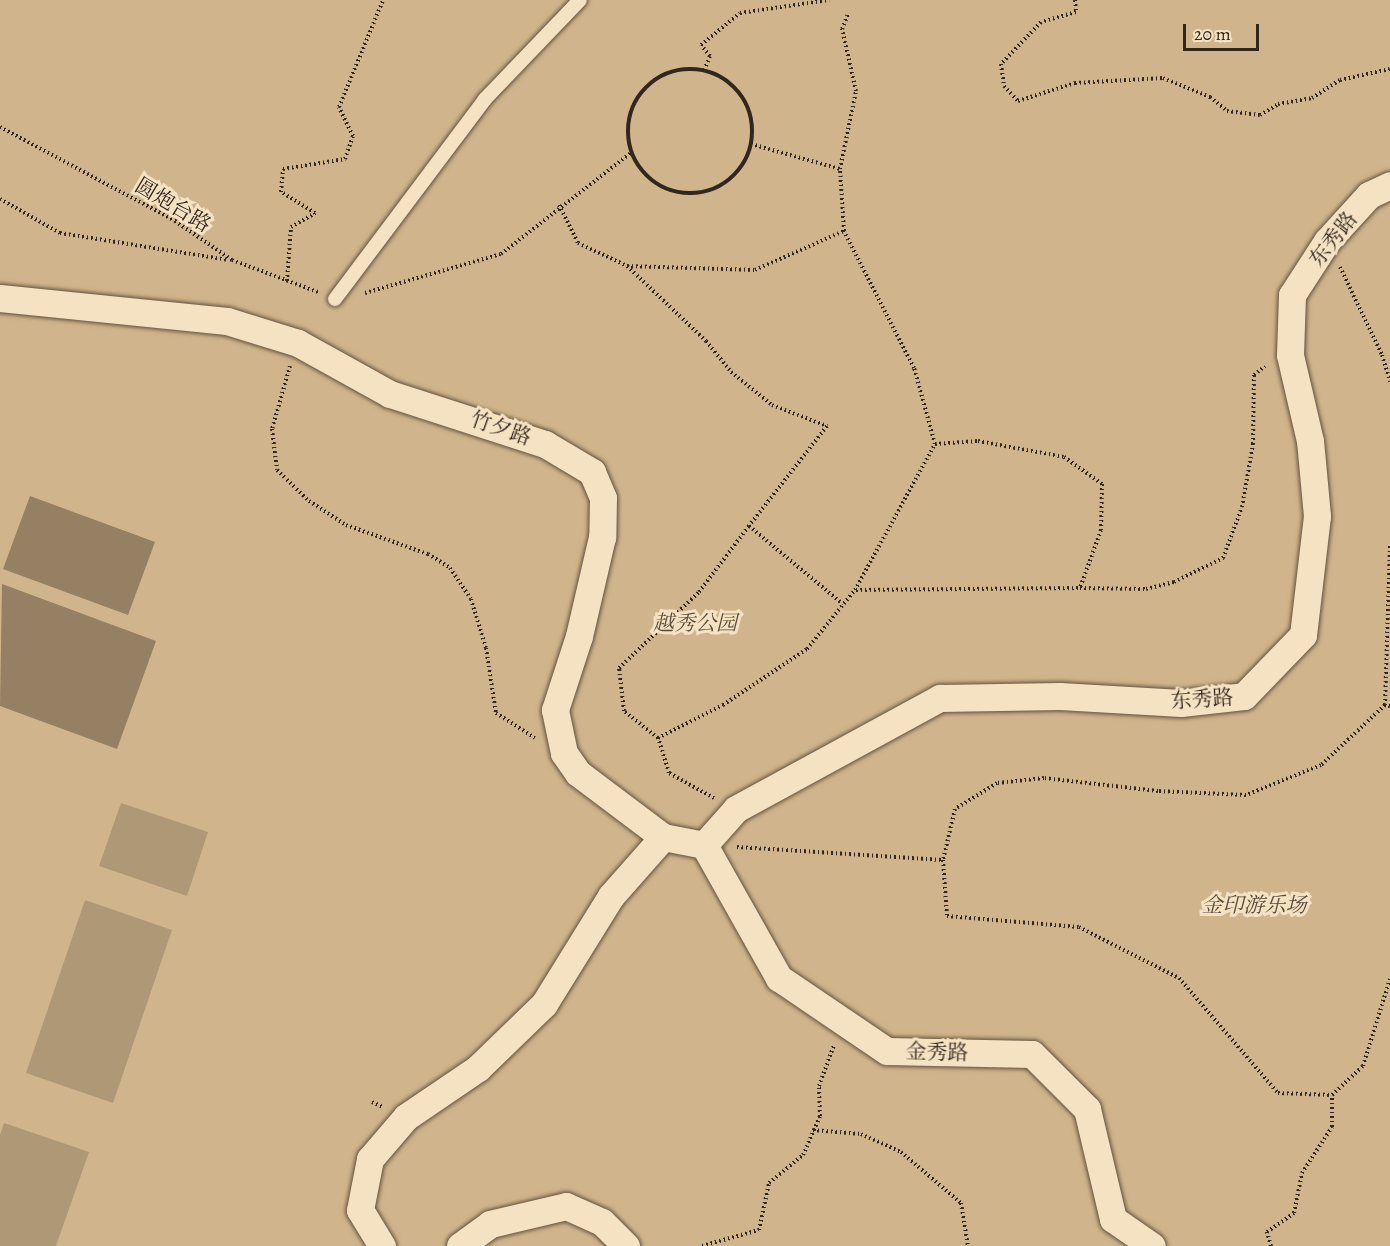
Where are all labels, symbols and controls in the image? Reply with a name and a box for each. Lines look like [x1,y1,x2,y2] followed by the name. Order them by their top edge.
[1186,12,1262,50] scale bar
[1194,22,1231,46] text: 20 m
[131,173,215,237] street label: 圆炮台路
[1304,206,1362,272] street label: 东秀路
[467,406,535,450] street label: 竹夕路
[653,610,737,636] park label: 越秀公园
[1170,684,1234,714] street label: 东秀路
[1202,892,1306,918] park label: 金印游乐场
[905,1039,969,1065] street label: 金秀路

